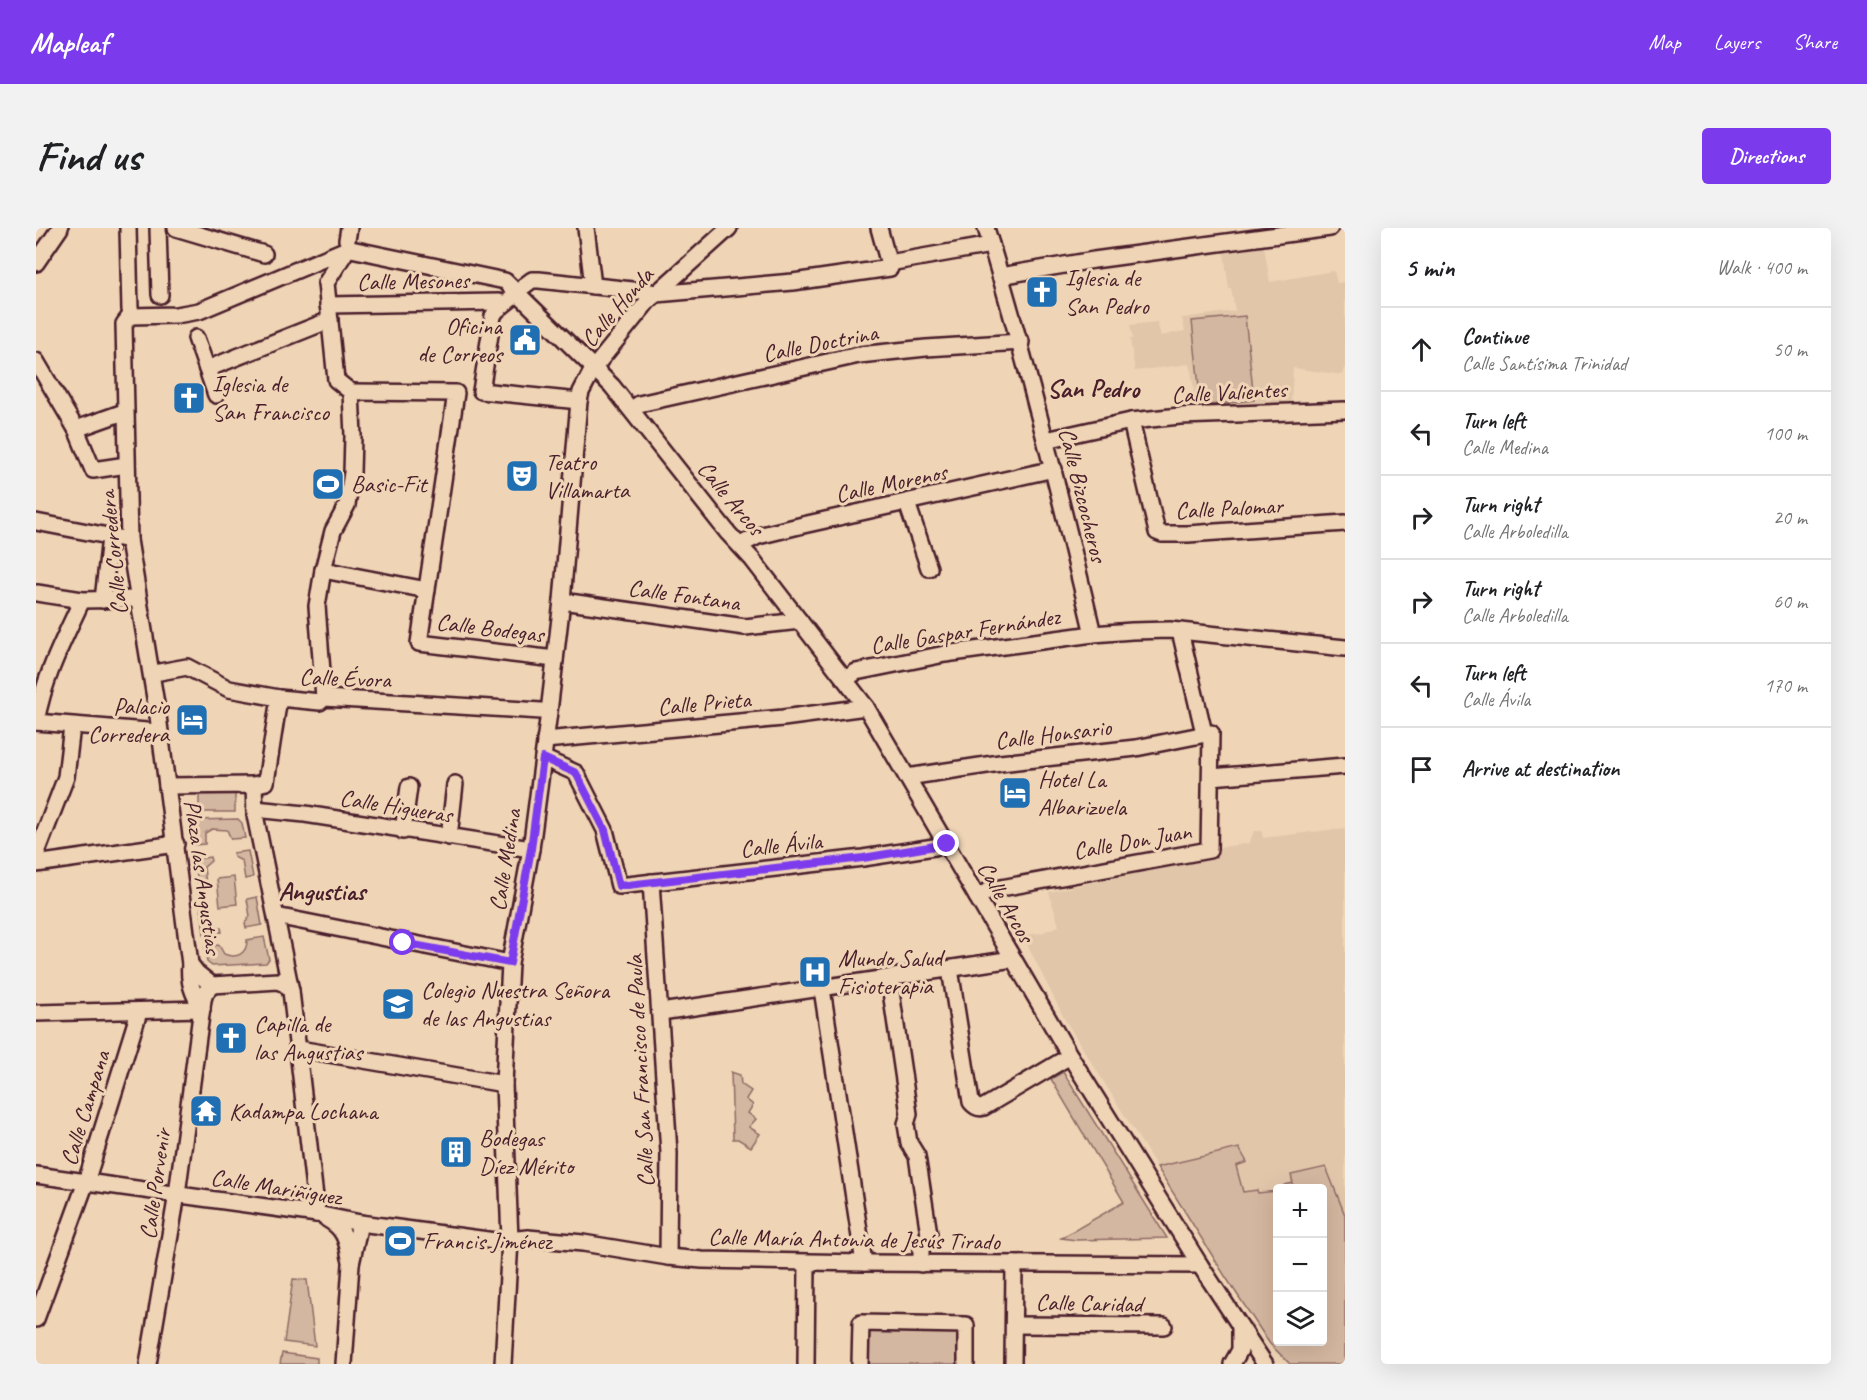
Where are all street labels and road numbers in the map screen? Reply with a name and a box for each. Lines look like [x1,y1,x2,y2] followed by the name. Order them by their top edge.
[574,260,661,353] street label: Calle Honda
[357,265,471,297] street label: Calle Mesones
[760,317,881,369] street label: Calle Doctrina
[1171,374,1289,410] street label: Calle Valientes
[1052,425,1115,567] street label: Calle Bizcocheros
[691,454,772,543] street label: Calle Arcos
[833,456,951,509] street label: Calle Morenos
[91,487,134,616] street label: Calle Corredera
[1174,490,1286,526] street label: Calle Palomar
[626,572,743,618] street label: Calle Fontana
[868,601,1063,661] street label: Calle Gaspar Fernández
[435,607,547,650] street label: Calle Bodegas
[299,661,393,695] street label: Calle Évora
[656,684,753,722] street label: Calle Prieta
[993,712,1114,756] street label: Calle Honsario
[338,782,456,830] street label: Calle Higueras
[177,798,229,958] street label: Plaza las Angustias
[482,805,528,913] street label: Calle Medina
[1071,816,1194,866] street label: Calle Don Juan
[739,826,825,864] street label: Calle Ávila
[971,856,1042,950] street label: Calle Arcos
[619,953,661,1188] street label: Calle San Francisco de Paula
[53,1046,117,1169] street label: Calle Campana
[132,1125,178,1241] street label: Calle Porvenir
[209,1162,346,1213] street label: Calle Mariñiguez
[708,1221,1002,1257] street label: Calle María Antonia de Jesús Tirado
[1035,1287,1146,1319] street label: Calle Caridad

